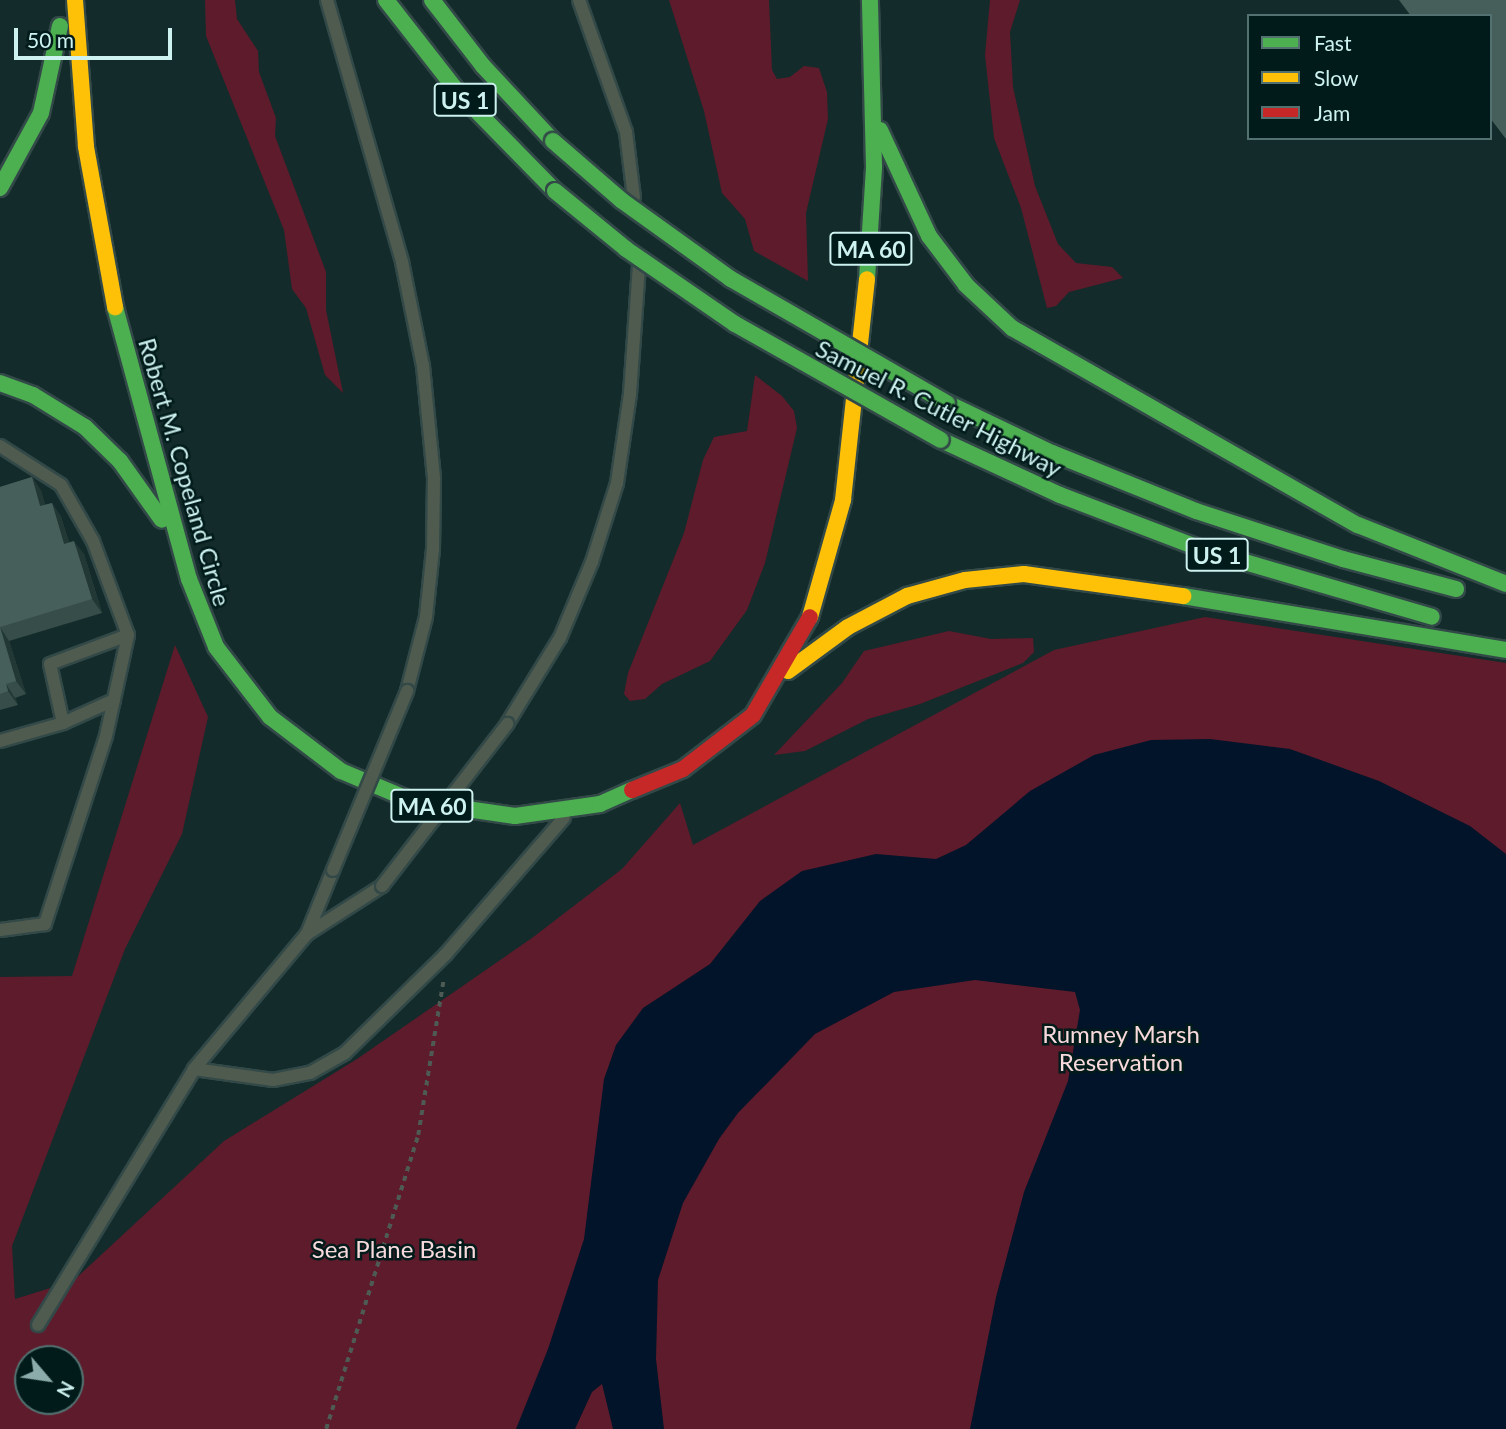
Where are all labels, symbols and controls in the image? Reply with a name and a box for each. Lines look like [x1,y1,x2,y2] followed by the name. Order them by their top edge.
[18,14,175,58] scale bar
[1247,14,1492,140] legend
[27,27,74,52] text: 50 m
[1314,30,1351,55] text: Fast
[1314,65,1358,90] text: Slow
[434,80,496,120] road number: US 1
[1314,100,1350,125] text: Jam
[829,230,913,268] road number: MA 60
[811,333,1067,483] street label: Samuel R. Cutler Highway
[133,335,237,609] street label: Robert M. Copeland Circle
[1186,536,1248,575] road number: US 1
[390,786,474,826] road number: MA 60
[1042,1020,1200,1076] park label: Rumney Marsh Reservation
[312,1235,476,1263] park label: Sea Plane Basin
[14,1345,84,1415] north arrow
[52,1377,80,1401] text: N

